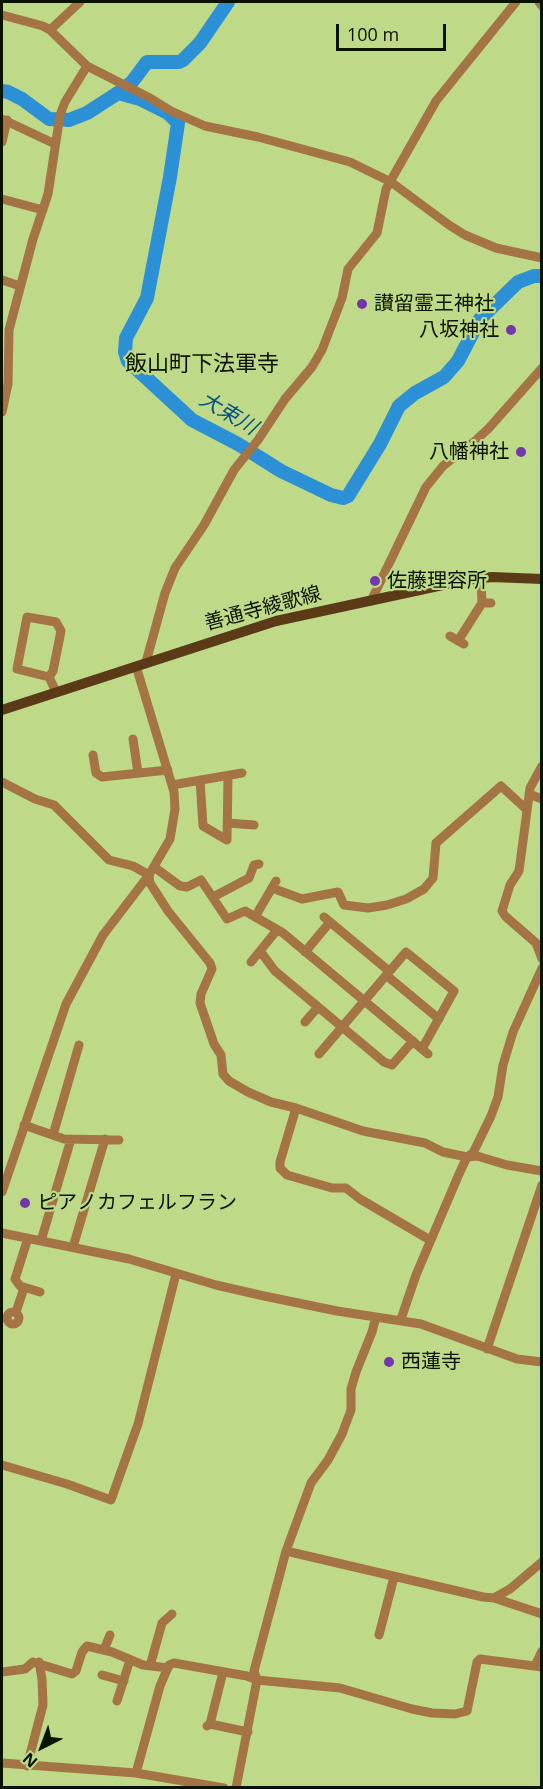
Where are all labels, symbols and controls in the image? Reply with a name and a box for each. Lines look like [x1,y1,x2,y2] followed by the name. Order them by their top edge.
[339,12,448,50] scale bar
[347,22,399,46] text: 100 m
[374,292,494,316] place label: 讃留霊王神社
[355,297,369,311] marker: 讃留霊王神社
[419,318,499,342] place label: 八坂神社
[504,323,518,337] marker: 八坂神社
[125,352,279,378] district label: 飯山町下法軍寺
[195,387,261,441] water label: 大束川
[429,440,509,464] place label: 八幡神社
[514,445,528,459] marker: 八幡神社
[387,569,487,593] place label: 佐藤理容所
[368,574,382,588] marker: 佐藤理容所
[202,582,324,636] street label: 善通寺綾歌線
[37,1191,237,1215] place label: ピアノカフェルフラン
[18,1196,32,1210] marker: ピアノカフェルフラン
[401,1350,461,1374] place label: 西蓮寺
[382,1355,396,1369] marker: 西蓮寺
[12,1717,72,1777] north arrow
[18,1748,42,1773] text: N

